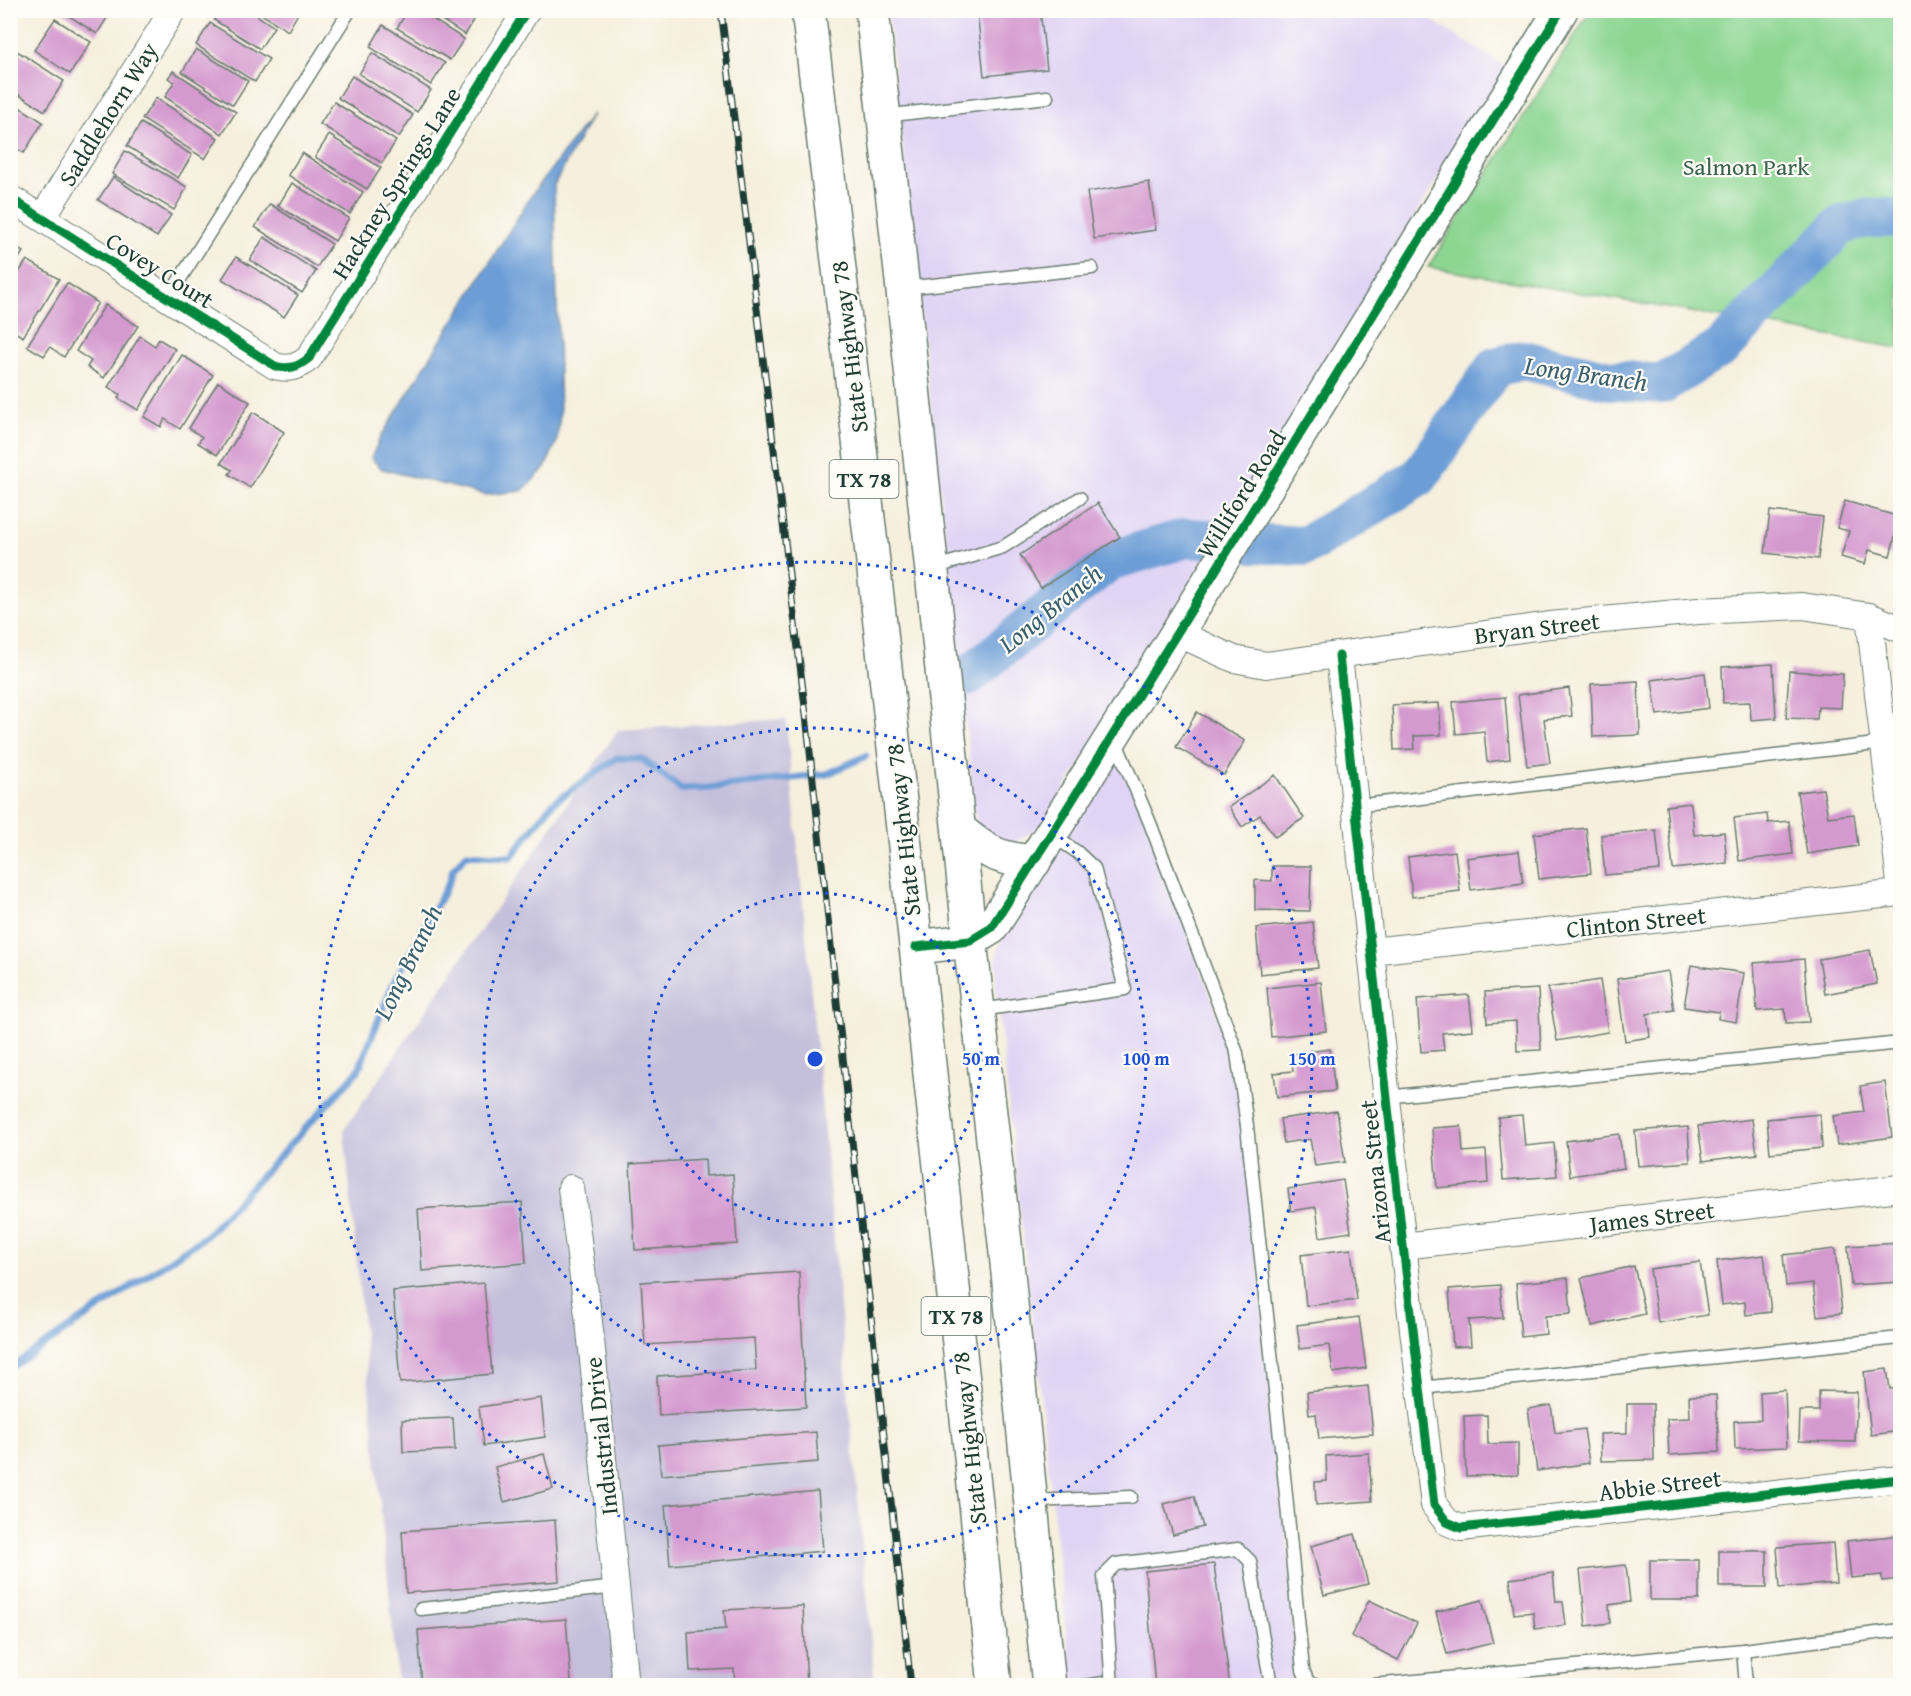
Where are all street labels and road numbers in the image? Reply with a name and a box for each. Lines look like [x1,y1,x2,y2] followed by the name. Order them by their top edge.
[50,35,166,193] street label: Saddlehorn Way
[323,80,469,286] street label: Hackney Springs Lane
[99,223,221,317] street label: Covey Court
[821,259,877,435] street label: State Highway 78
[1188,423,1294,565] street label: Williford Road
[830,460,898,498] road number: TX 78
[1472,603,1602,653] street label: Bryan Street
[877,742,929,918] street label: State Highway 78
[1564,897,1708,947] street label: Clinton Street
[1350,1098,1400,1246] street label: Arizona Street
[1585,1192,1717,1242] street label: James Street
[922,1297,990,1335] road number: TX 78
[943,1350,995,1526] street label: State Highway 78
[575,1355,627,1517] street label: Industrial Drive
[1597,1460,1724,1510] street label: Abbie Street

